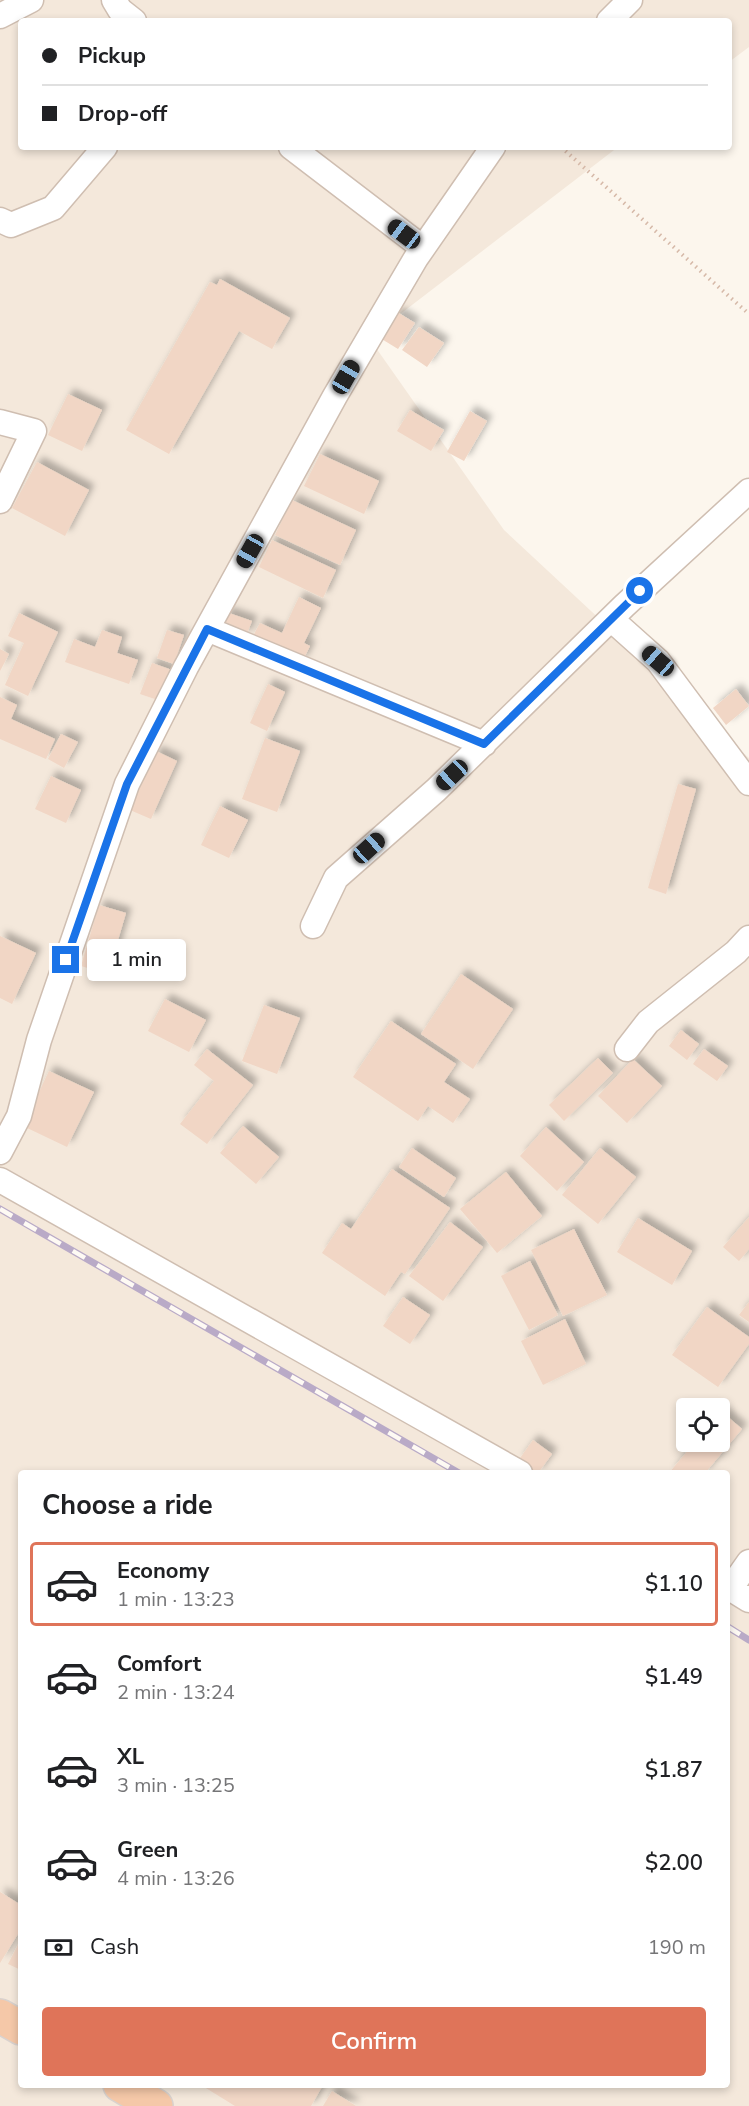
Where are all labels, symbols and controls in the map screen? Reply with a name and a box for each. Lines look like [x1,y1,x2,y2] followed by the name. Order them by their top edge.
[78,41,146,71] text: Pickup
[78,99,167,129] text: Drop-off
[384,216,424,252] car
[329,357,363,397] car
[233,531,267,571] car
[626,577,653,604] route start
[639,642,677,680] car
[433,756,471,794] car
[350,829,388,867] car
[87,939,186,981] callout: 1 min
[52,946,79,973] route end
[111,946,162,973] text: 1 min
[676,1398,730,1452] map controls
[676,1398,730,1452] button: locate
[42,1487,213,1524] text: Choose a ride
[117,1556,209,1586] text: Economy
[45,1557,99,1611] icon: car
[645,1569,703,1599] text: $1.10
[117,1586,235,1613] text: 1 min · 13:23
[117,1649,201,1679] text: Comfort
[45,1650,99,1704] icon: car
[645,1662,703,1692] text: $1.49
[117,1679,235,1706] text: 2 min · 13:24
[117,1742,144,1772] text: XL
[45,1743,99,1797] icon: car
[645,1755,703,1785] text: $1.87
[117,1772,235,1799] text: 3 min · 13:25
[117,1835,178,1865] text: Green
[45,1836,99,1890] icon: car
[645,1848,703,1878] text: $2.00
[117,1865,235,1892] text: 4 min · 13:26
[42,1931,75,1964] icon: cash
[90,1932,139,1962] text: Cash
[648,1934,706,1961] text: 190 m
[42,2007,706,2076] button: Confirm

